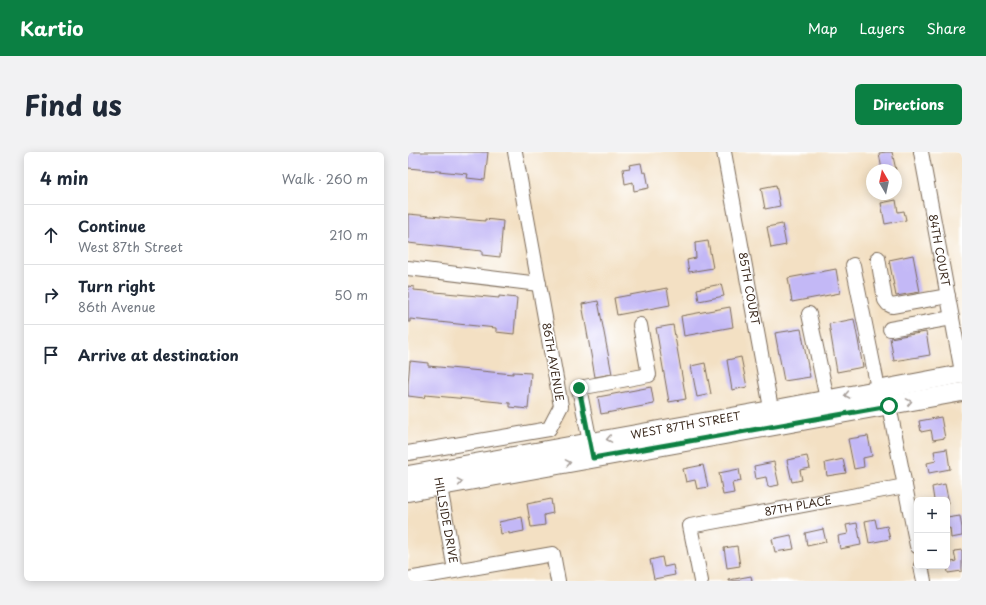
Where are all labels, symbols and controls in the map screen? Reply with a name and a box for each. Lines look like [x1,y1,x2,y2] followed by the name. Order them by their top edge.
[20,14,83,42] text: Kartio
[808,18,838,39] text: Map
[860,18,905,39] text: Layers
[927,18,966,39] text: Share
[24,83,122,126] text: Find us
[855,84,962,125] button: Directions
[866,164,902,200] north arrow
[40,165,88,191] text: 4 min
[282,169,368,188] text: Walk · 260 m
[925,213,955,288] street label: 84TH COURT
[78,214,146,237] text: Continue
[40,224,62,246] icon: ahead
[329,225,368,244] text: 210 m
[78,237,183,256] text: West 87th Street
[735,251,765,327] street label: 85TH COURT
[78,274,155,297] text: Turn right
[40,284,62,306] icon: right
[334,285,368,304] text: 50 m
[78,297,156,316] text: 86th Avenue
[538,321,569,403] street label: 86TH AVENUE
[78,343,239,366] text: Arrive at destination
[40,344,62,366] icon: arrive
[570,379,588,397] route end
[844,391,850,399] one-way arrow
[880,397,898,415] route start
[906,398,912,407] one-way arrow
[629,407,742,443] street label: WEST 87TH STREET
[606,434,612,443] one-way arrow
[565,459,571,468] one-way arrow
[430,476,463,565] street label: HILLSIDE DRIVE
[457,478,463,487] one-way arrow
[763,491,833,520] street label: 87TH PLACE
[914,497,950,569] map controls
[914,497,950,533] button: +
[914,533,950,569] button: −

